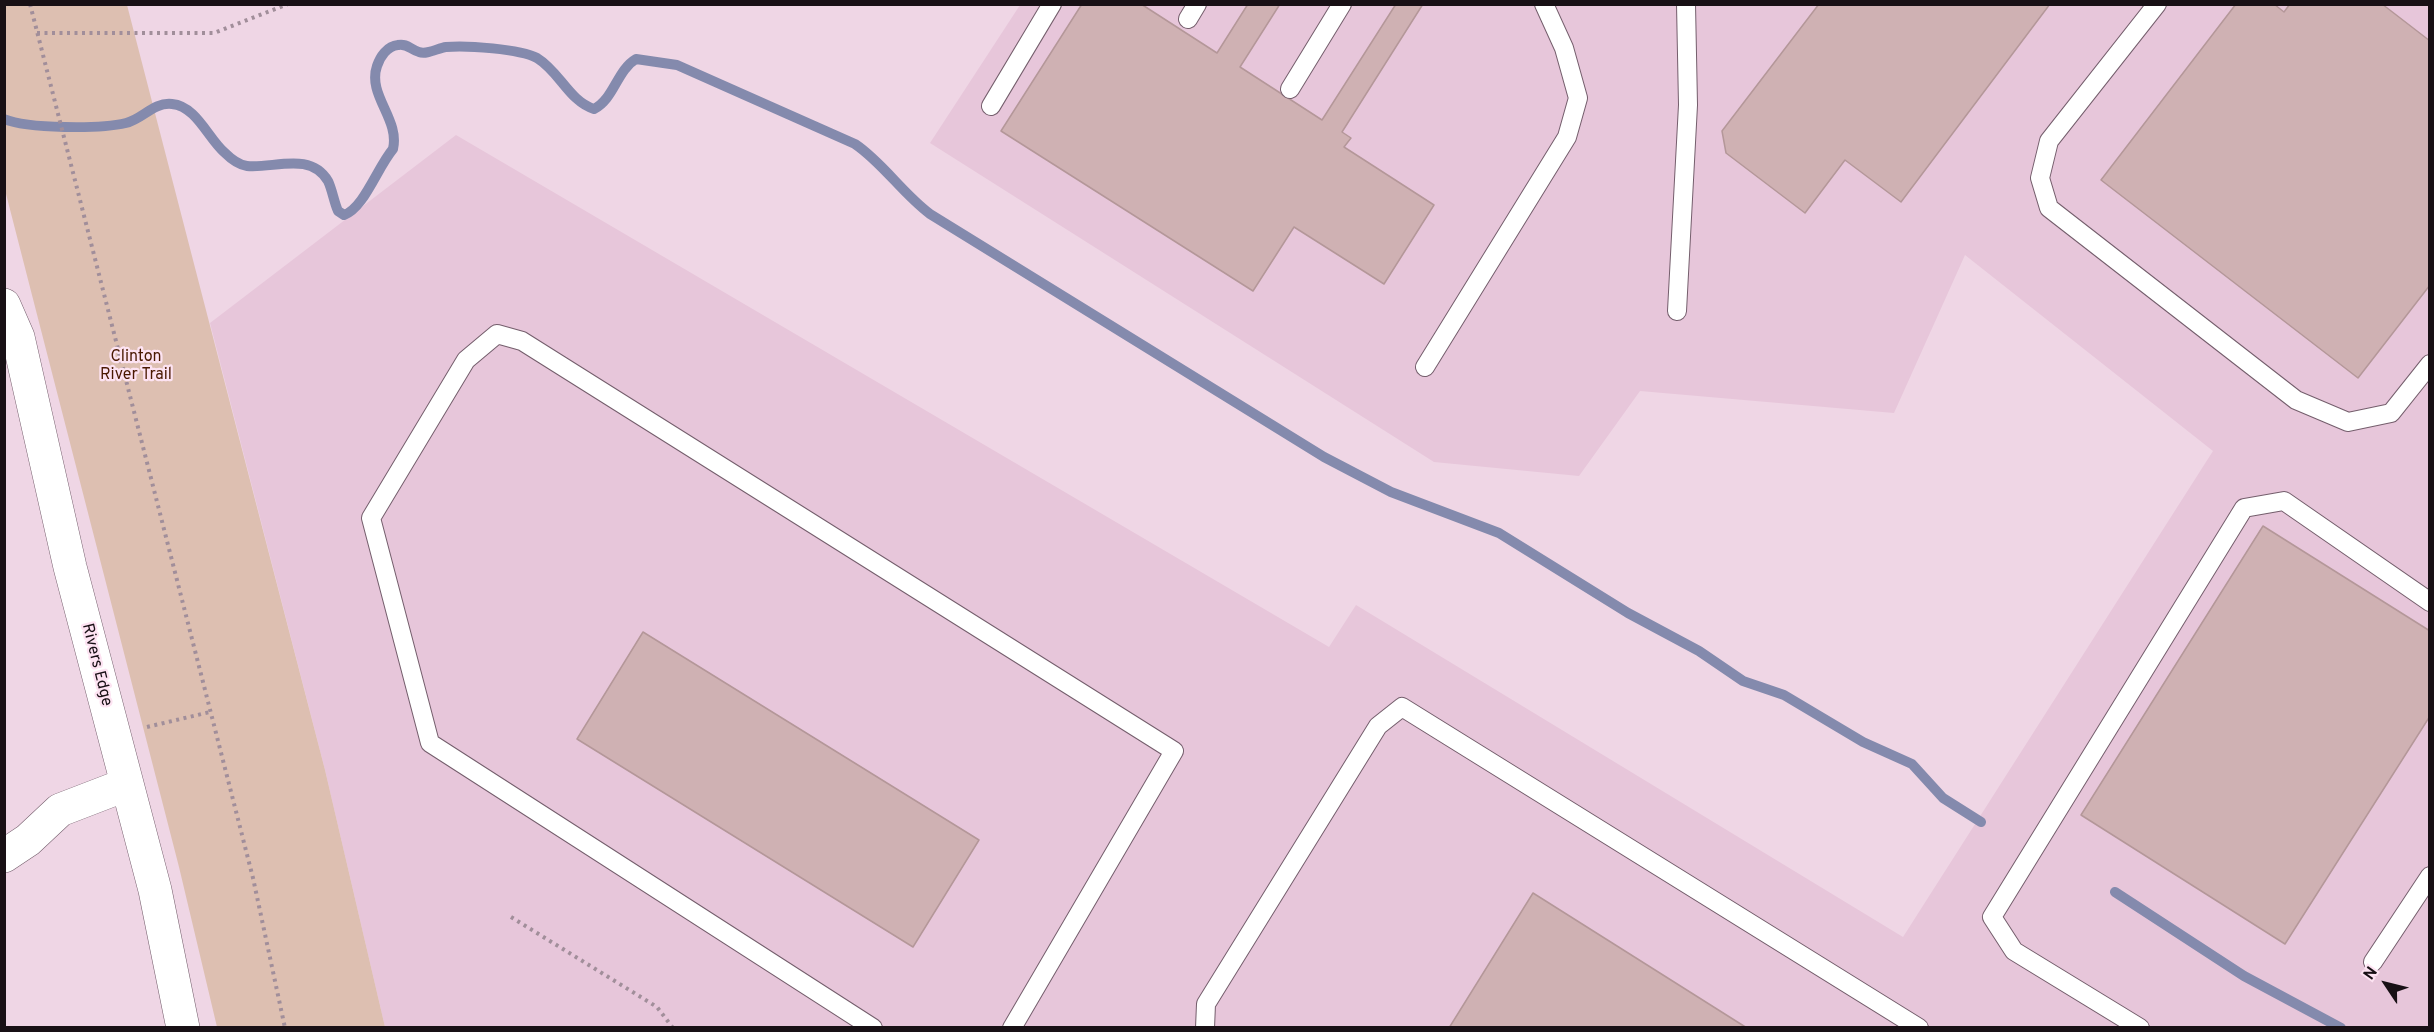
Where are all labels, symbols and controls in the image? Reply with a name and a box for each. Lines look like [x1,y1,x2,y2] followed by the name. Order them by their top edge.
[100,348,172,386] park label: Clinton River Trail
[76,622,116,708] street label: Rivers Edge
[2356,954,2416,1014] north arrow
[2360,963,2383,984] text: N

